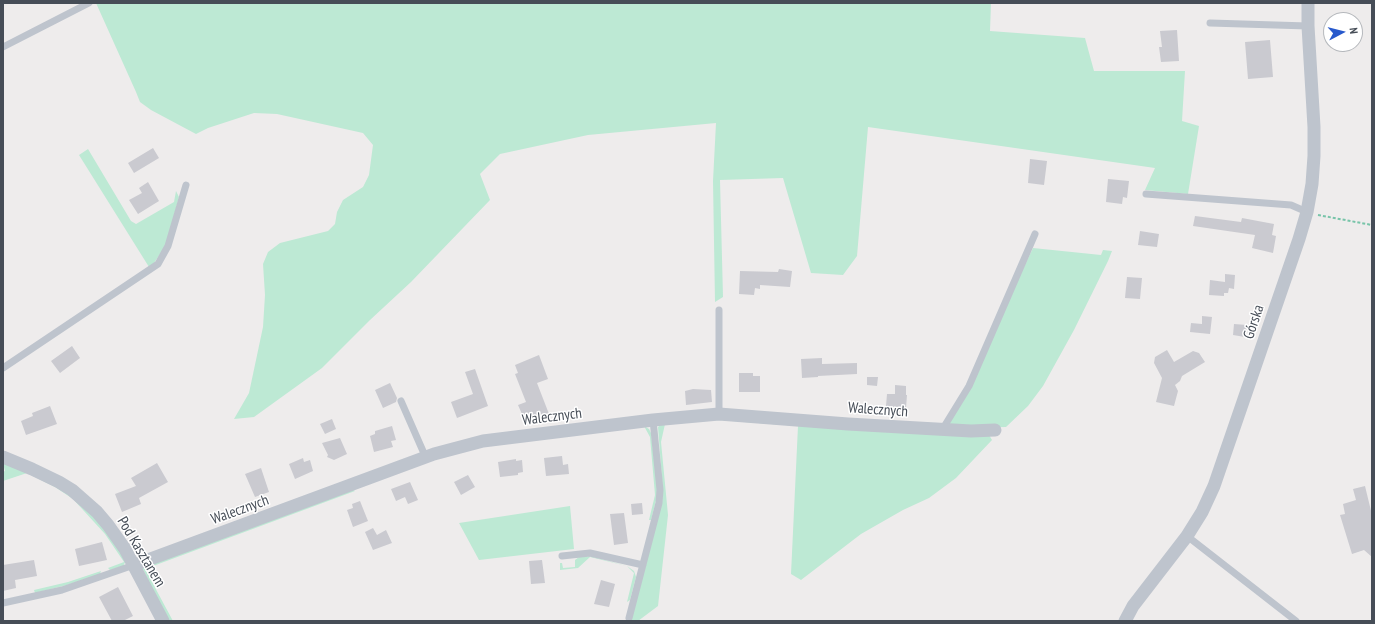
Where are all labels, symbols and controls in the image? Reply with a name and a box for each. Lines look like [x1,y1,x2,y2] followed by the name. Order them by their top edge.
[1323,12,1363,52] north arrow
[1347,27,1361,34] text: N
[1240,303,1268,341] street label: Górska
[848,399,908,421] street label: Walecznych
[521,404,583,430] street label: Walecznych
[209,491,271,529] street label: Walecznych
[113,514,169,590] street label: Pod Kasztanem

